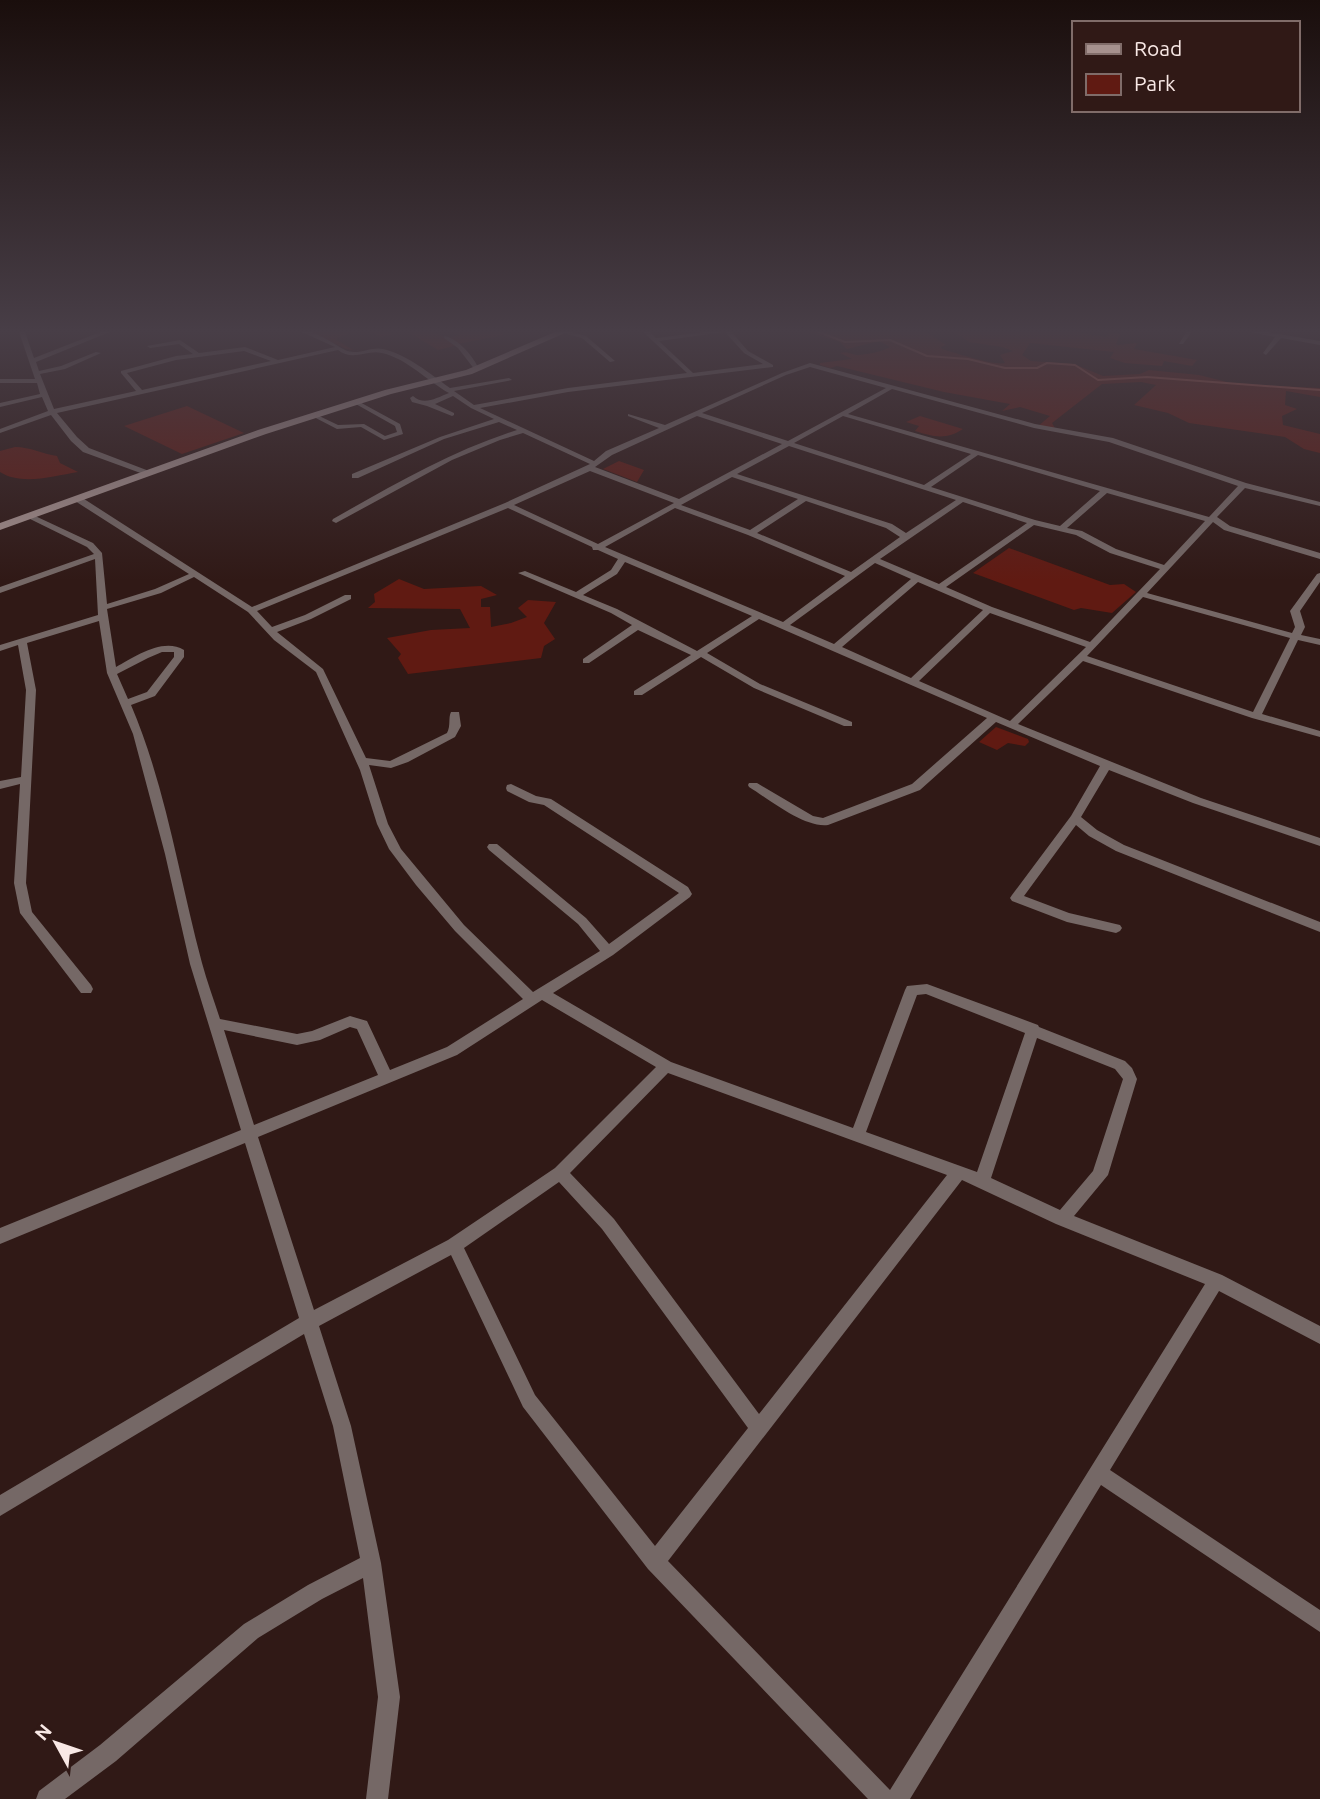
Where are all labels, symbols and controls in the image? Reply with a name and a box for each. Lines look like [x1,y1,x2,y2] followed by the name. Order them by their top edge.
[1072,21,1299,112] legend
[1134,36,1182,60] text: Road
[1134,71,1176,95] text: Park
[21,1708,91,1778] north arrow
[30,1720,56,1745] text: N

